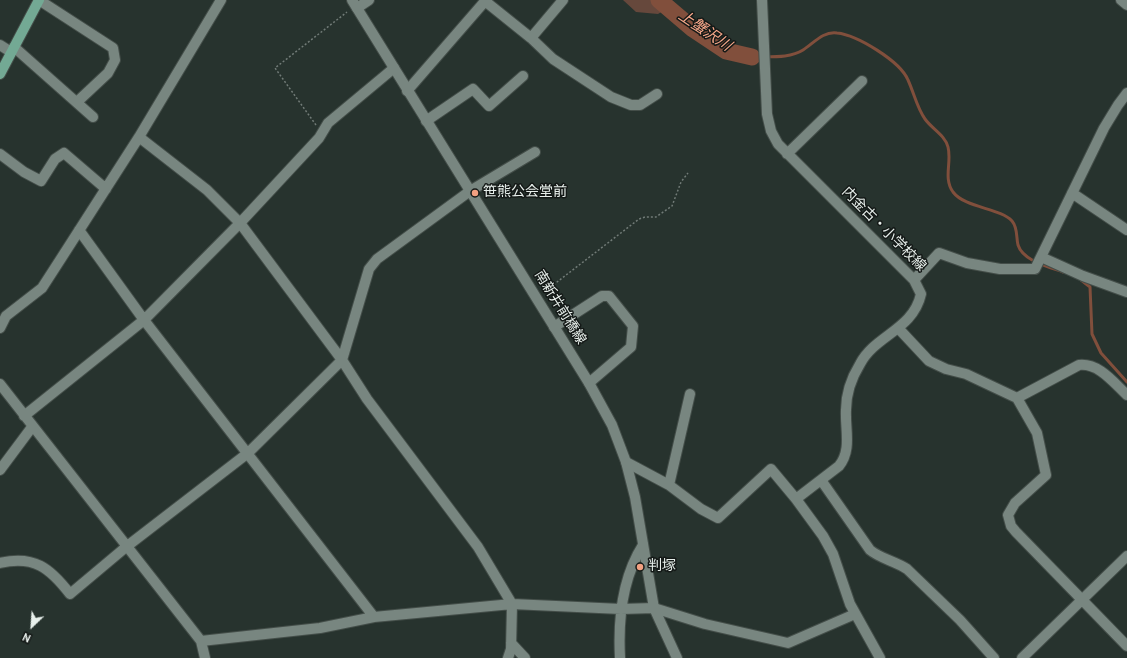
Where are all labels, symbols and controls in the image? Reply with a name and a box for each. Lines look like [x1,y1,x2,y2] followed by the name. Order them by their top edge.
[674,8,734,56] water label: 上蟹沢川
[837,184,929,276] street label: 内金古・小学校線
[483,185,567,201] place label: 笹熊公会堂前
[470,188,480,198] marker: 笹熊公会堂前
[530,268,588,348] street label: 南新井前橋線
[648,559,676,575] place label: 判塚
[635,562,645,572] marker: 判塚
[12,606,52,646] north arrow
[20,629,33,645] text: N

